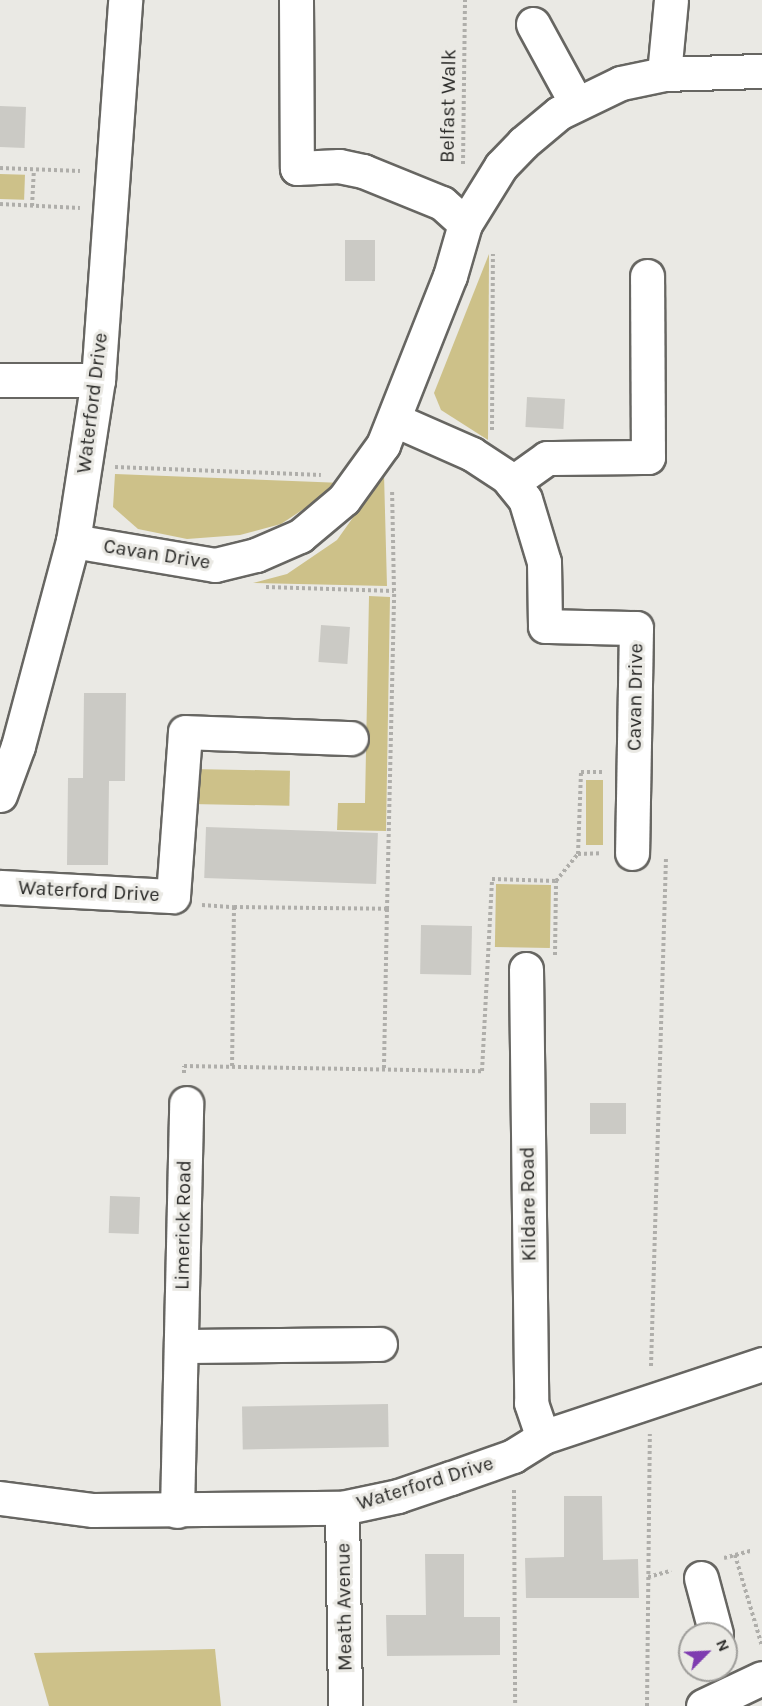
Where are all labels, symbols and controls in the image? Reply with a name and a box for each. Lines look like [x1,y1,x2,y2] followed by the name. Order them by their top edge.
[435,49,461,163] street label: Belfast Walk
[71,331,113,475] street label: Waterford Drive
[102,534,212,574] street label: Cavan Drive
[622,643,648,751] street label: Cavan Drive
[18,875,160,907] street label: Waterford Drive
[515,1146,541,1262] street label: Kildare Road
[170,1160,196,1290] street label: Limerick Road
[354,1451,496,1515] street label: Waterford Drive
[331,1543,357,1671] street label: Meath Avenue
[678,1622,738,1682] north arrow
[712,1636,734,1654] text: N

